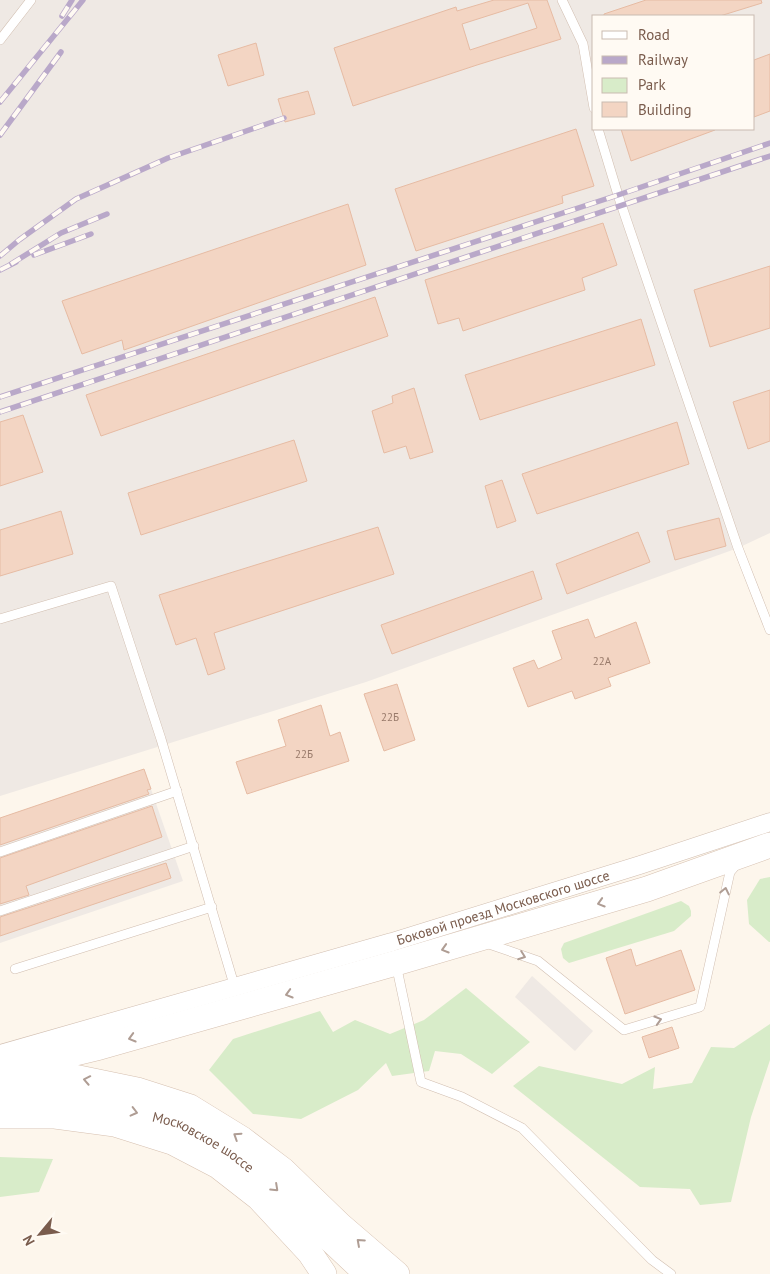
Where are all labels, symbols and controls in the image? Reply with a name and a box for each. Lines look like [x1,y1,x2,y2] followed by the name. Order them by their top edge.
[592,15,755,130] legend
[638,25,670,44] text: Road
[638,50,688,69] text: Railway
[638,75,666,94] text: Park
[638,100,692,119] text: Building
[593,654,612,668] house number: 22А
[381,710,399,724] house number: 22Б
[295,747,313,761] house number: 22Б
[394,866,612,949] street label: Боковой проезд Московского шоссе
[720,886,730,895] one-way arrow
[597,897,605,907] one-way arrow
[441,943,449,953] one-way arrow
[517,950,526,960] one-way arrow
[285,988,293,998] one-way arrow
[654,1015,662,1025] one-way arrow
[129,1032,137,1042] one-way arrow
[82,1075,91,1086] one-way arrow
[130,1106,138,1116] one-way arrow
[150,1108,258,1176] street label: Московское шоссе
[234,1133,243,1142] one-way arrow
[270,1182,279,1191] one-way arrow
[15,1209,65,1259] north arrow
[19,1232,39,1249] text: N
[357,1239,366,1248] one-way arrow

